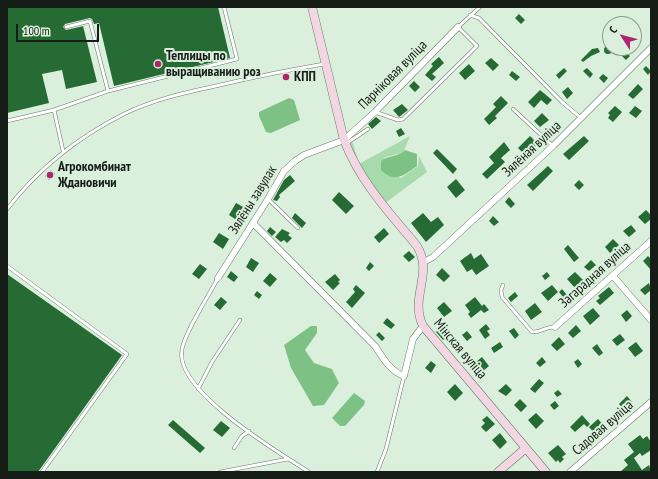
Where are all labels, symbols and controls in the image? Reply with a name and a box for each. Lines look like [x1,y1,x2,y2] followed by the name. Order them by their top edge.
[18,16,101,42] scale bar
[602,16,642,56] north arrow
[23,23,50,38] text: 100 m
[606,23,620,36] text: С
[355,37,431,113] street label: Парніковая вуліца
[166,48,261,80] place label: Теплицы по выращиванию роз
[153,59,163,69] marker: Теплицы по выращиванию роз
[294,69,316,85] place label: КПП
[281,72,291,82] marker: КПП
[499,118,565,180] street label: Зялёная вуліца
[58,159,131,192] place label: Агрокомбинат Ждановичи
[225,163,281,237] street label: Зялёны завулак
[45,170,55,180] marker: Агрокомбинат Ждановичи
[556,238,634,312] street label: Загарадная вуліца
[430,315,490,383] street label: Мінская вуліца
[569,397,637,459] street label: Садовая вуліца

